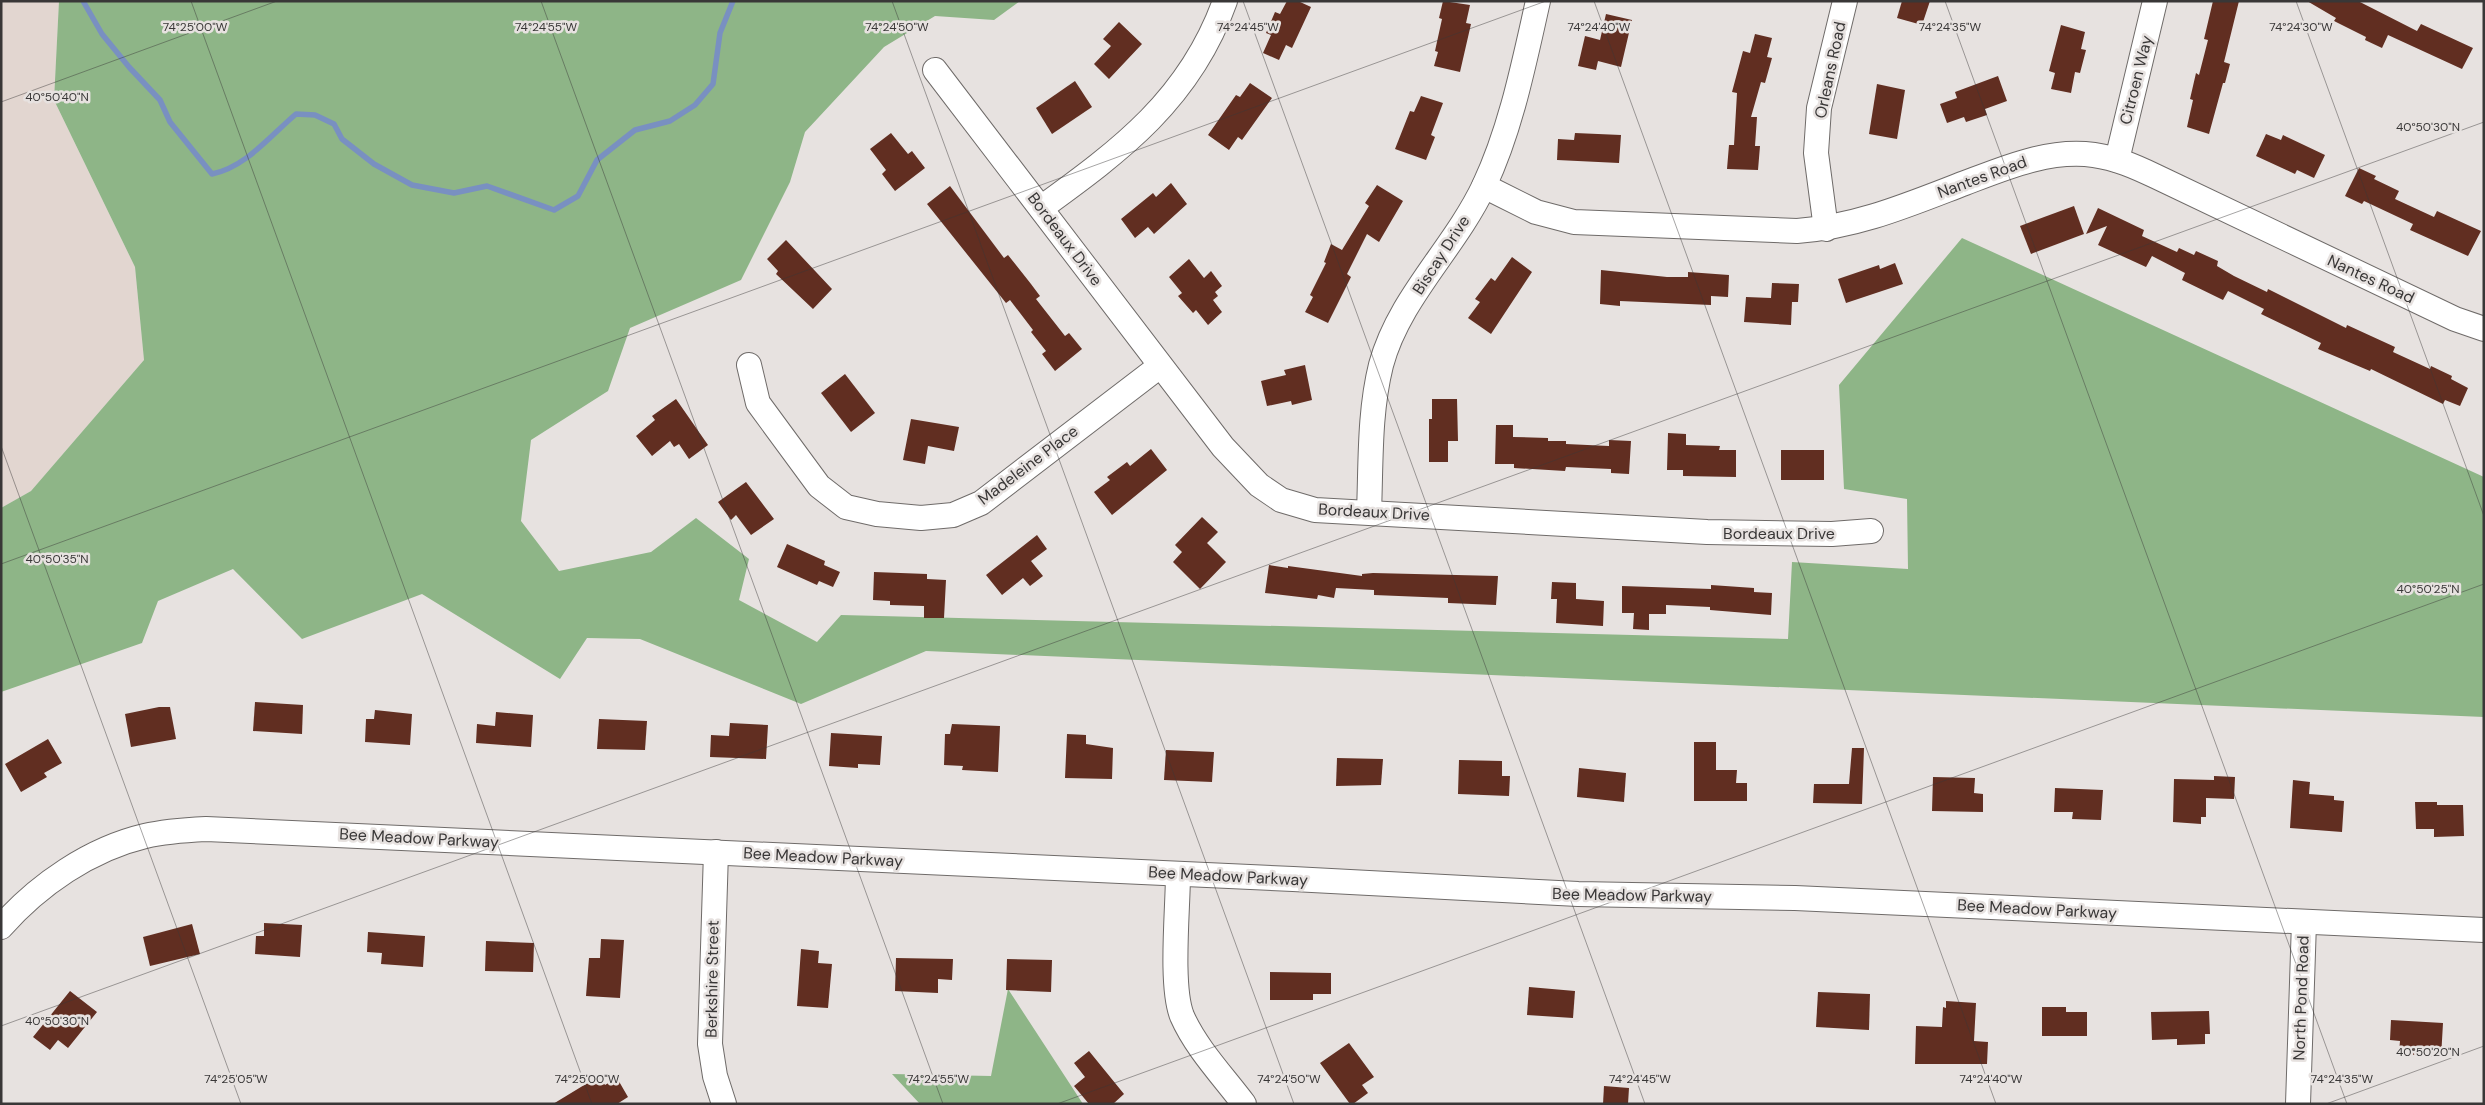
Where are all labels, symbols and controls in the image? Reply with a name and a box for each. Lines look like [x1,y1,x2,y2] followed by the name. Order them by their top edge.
[163,19,228,35] text: 74°25'00"W
[515,19,577,35] text: 74°24'55"W
[865,19,929,35] text: 74°24'50"W
[1217,19,1279,35] text: 74°24'45"W
[1568,19,1631,35] text: 74°24'40"W
[1919,19,1982,35] text: 74°24'35"W
[2269,19,2333,35] text: 74°24'30"W
[1810,20,1850,120] street label: Orleans Road
[2115,33,2157,127] street label: Citroen Way
[25,89,89,105] text: 40°50'40"N
[2396,119,2460,135] text: 40°50'30"N
[1934,151,2030,203] street label: Nantes Road
[1023,188,1107,290] street label: Bordeaux Drive
[1408,211,1474,299] street label: Biscay Drive
[2324,250,2418,308] street label: Nantes Road
[974,420,1082,510] street label: Madeleine Place
[1318,499,1430,525] street label: Bordeaux Drive
[1723,523,1835,544] street label: Bordeaux Drive
[25,551,89,567] text: 40°50'35"N
[2397,581,2459,597] text: 40°50'25"N
[339,823,499,853] street label: Bee Meadow Parkway
[743,842,903,872] street label: Bee Meadow Parkway
[1148,861,1308,891] street label: Bee Meadow Parkway
[1552,883,1712,907] street label: Bee Meadow Parkway
[1957,894,2117,924] street label: Bee Meadow Parkway
[700,920,724,1038] street label: Berkshire Street
[2288,935,2314,1061] street label: North Pond Road
[25,1013,89,1029] text: 40°50'30"N
[2396,1044,2460,1060] text: 40°50'20"N
[204,1071,268,1087] text: 74°25'05"W
[555,1071,620,1087] text: 74°25'00"W
[907,1071,969,1087] text: 74°24'55"W
[1257,1071,1321,1087] text: 74°24'50"W
[1609,1071,1671,1087] text: 74°24'45"W
[1960,1071,2023,1087] text: 74°24'40"W
[2311,1071,2374,1087] text: 74°24'35"W

